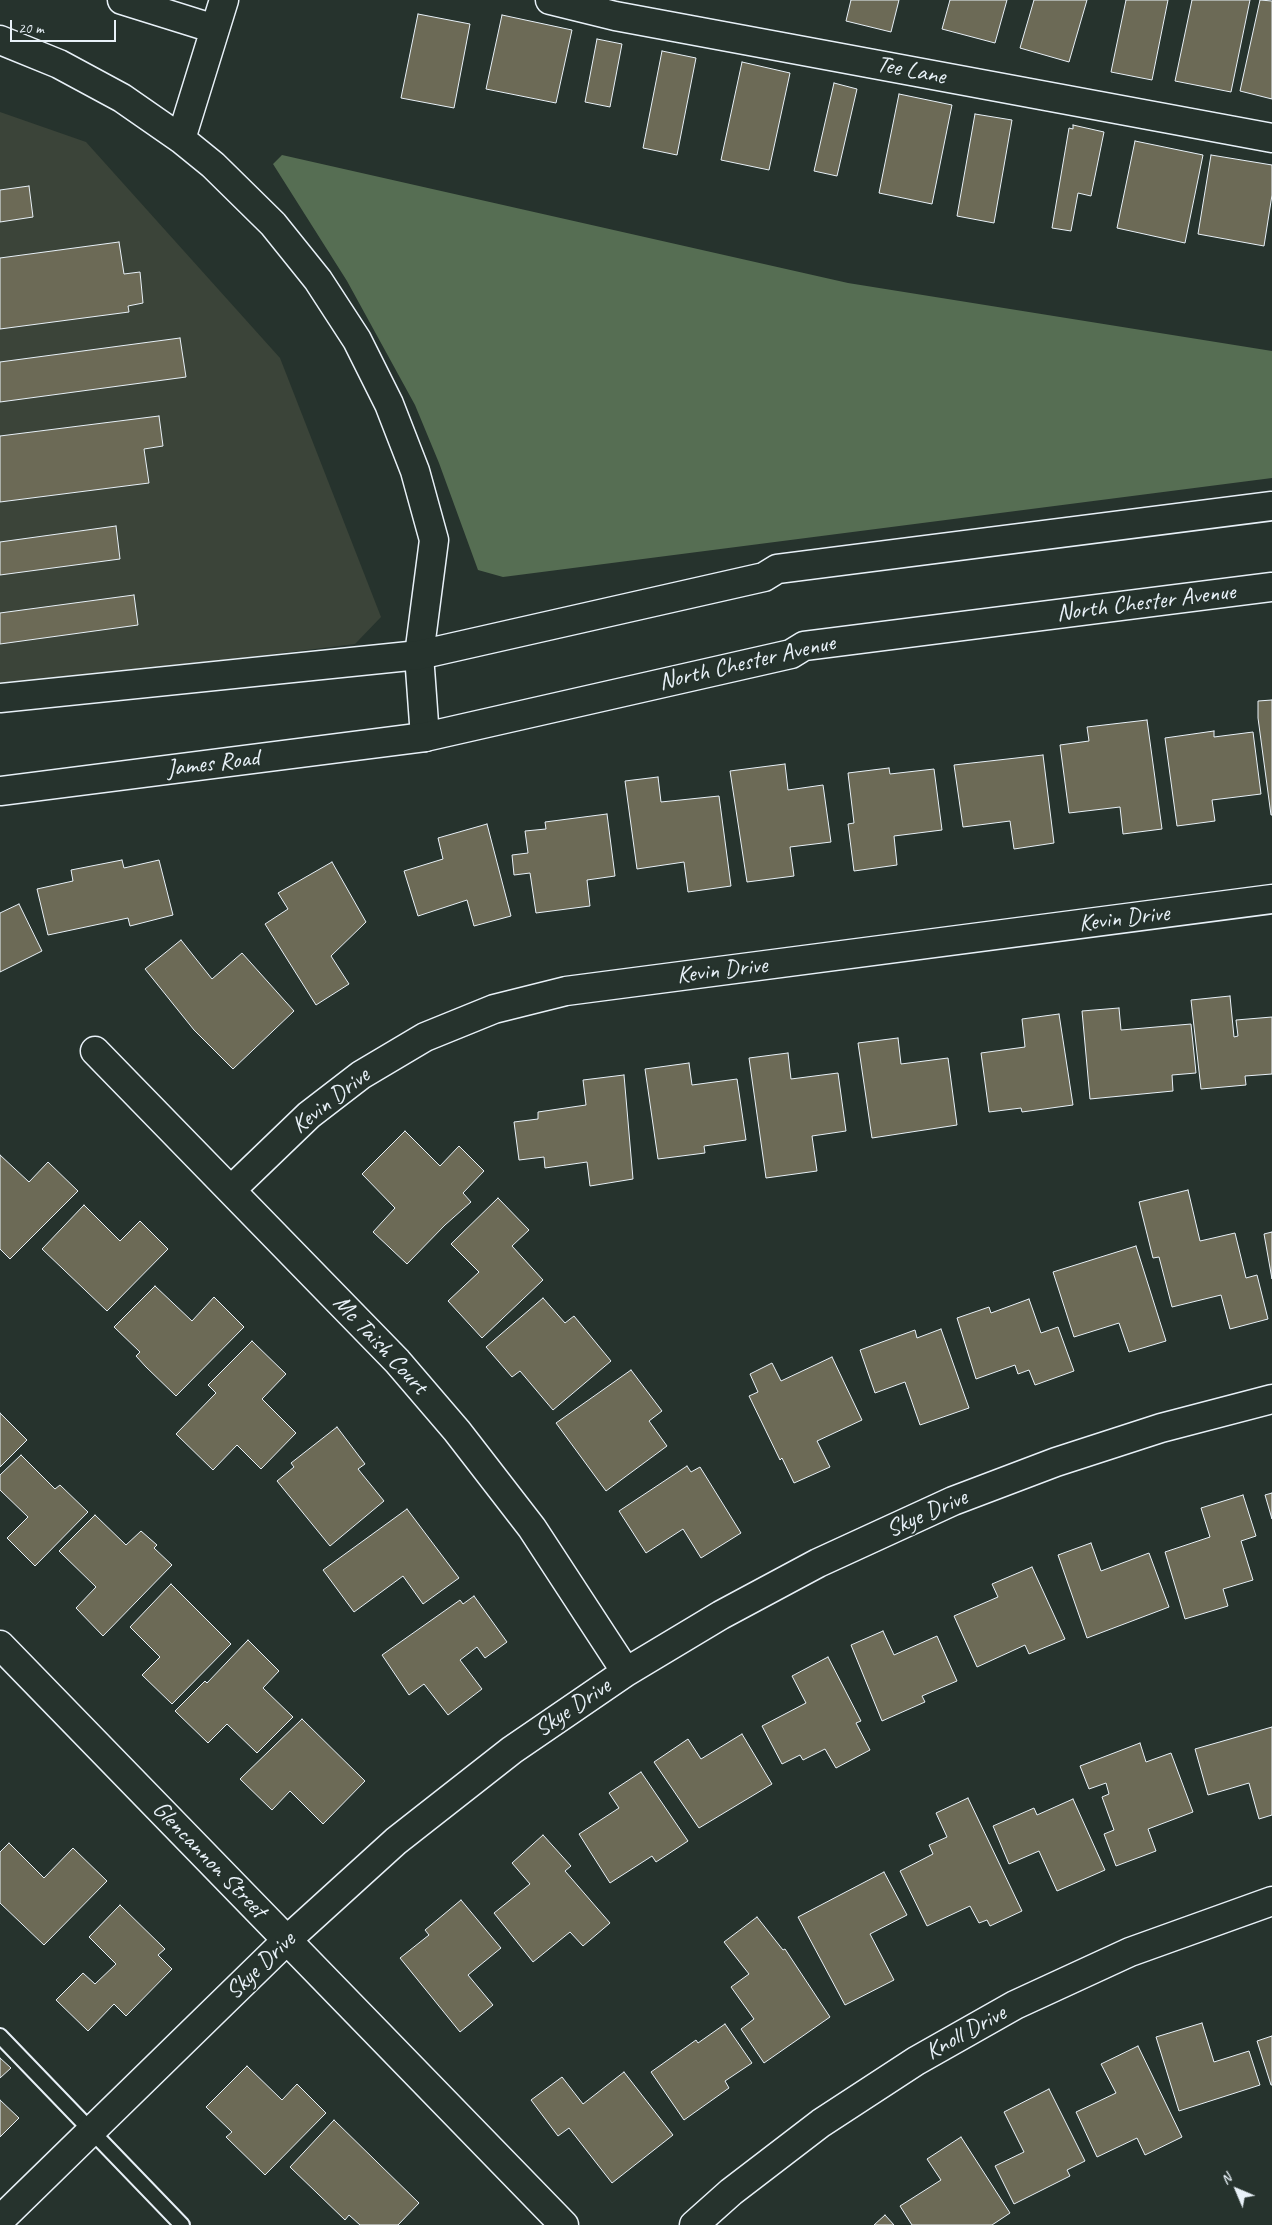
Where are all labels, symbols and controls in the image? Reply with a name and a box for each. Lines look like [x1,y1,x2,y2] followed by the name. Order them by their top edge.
[12,10,119,42] scale bar
[18,19,44,38] text: 20 m
[874,50,948,92] street label: Tee Lane
[1055,578,1237,628] street label: North Chester Avenue
[656,629,838,697] street label: North Chester Avenue
[165,744,261,784] street label: James Road
[1077,899,1171,939] street label: Kevin Drive
[675,951,769,991] street label: Kevin Drive
[286,1062,376,1140] street label: Kevin Drive
[327,1289,433,1401] street label: Mc Taish Court
[882,1483,972,1545] street label: Skye Drive
[529,1672,617,1744] street label: Skye Drive
[146,1795,272,1925] street label: Glencannon Street
[220,1926,302,2006] street label: Skye Drive
[921,1999,1011,2067] street label: Knoll Drive
[1212,2165,1262,2215] north arrow
[1217,2170,1235,2188] text: N

